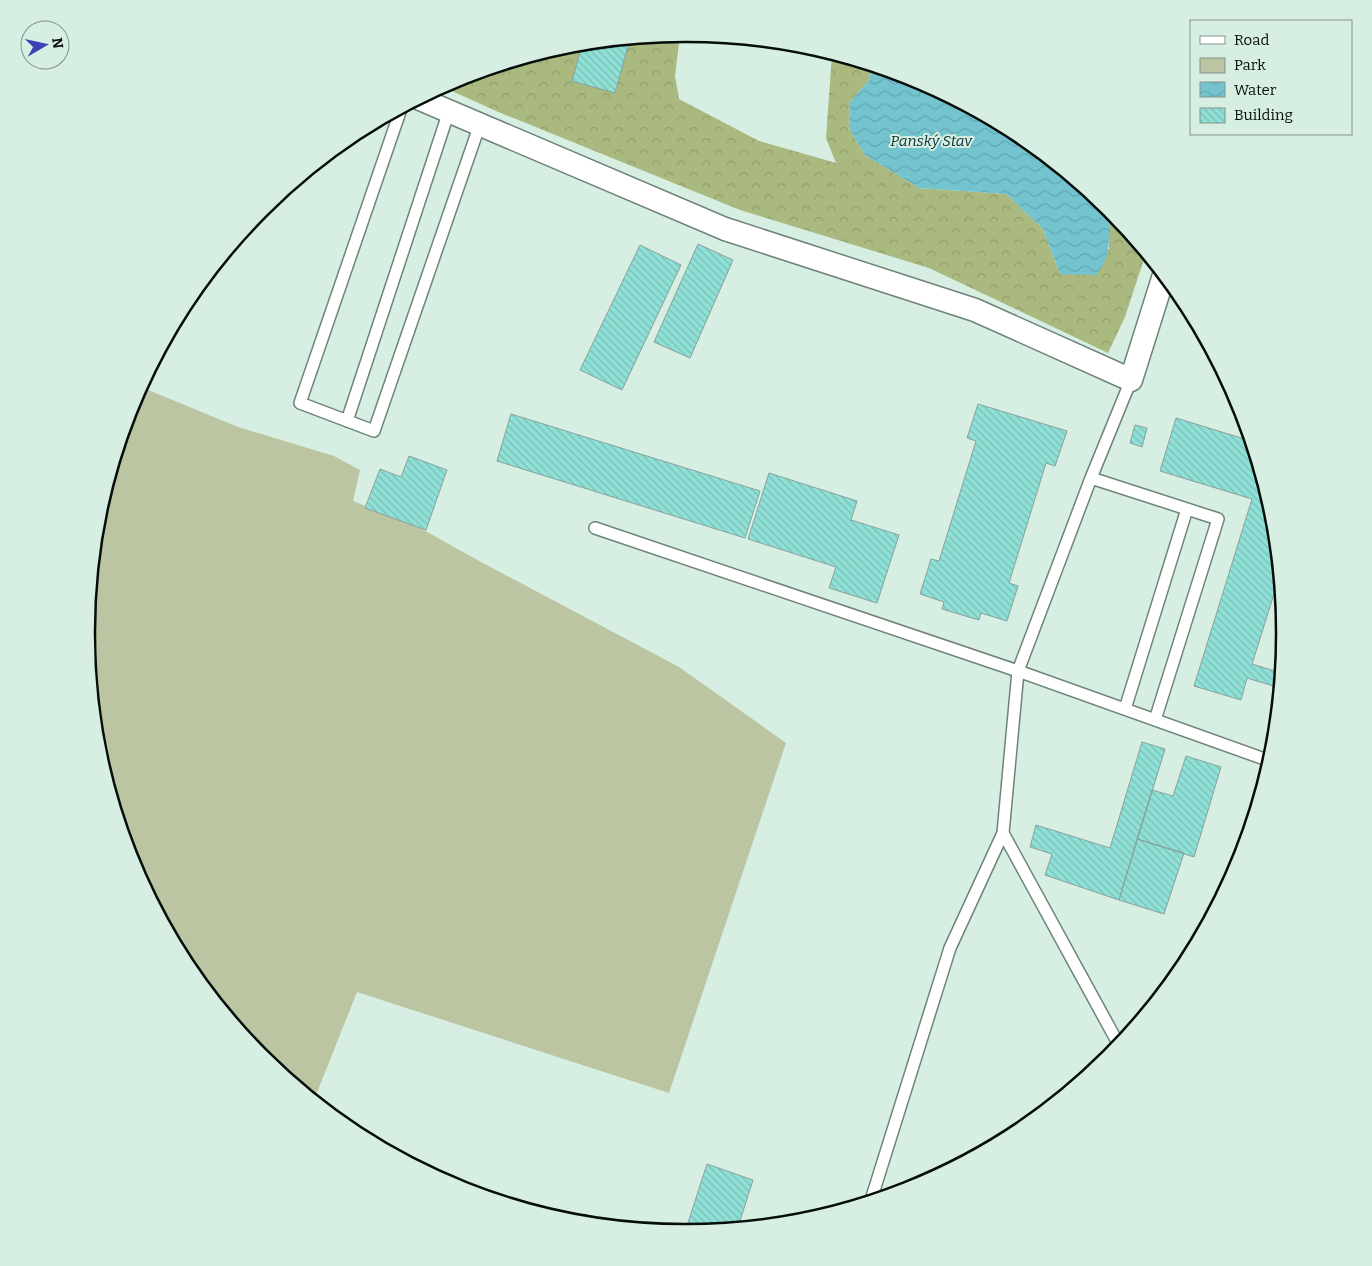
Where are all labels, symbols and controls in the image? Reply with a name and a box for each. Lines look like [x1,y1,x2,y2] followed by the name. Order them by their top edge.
[20,20,70,70] north arrow
[1190,20,1352,135] legend
[1234,31,1269,49] text: Road
[48,36,67,50] text: N
[1234,56,1266,74] text: Park
[1234,81,1277,99] text: Water
[1234,106,1293,124] text: Building
[890,132,973,150] water label: Panský Stav

